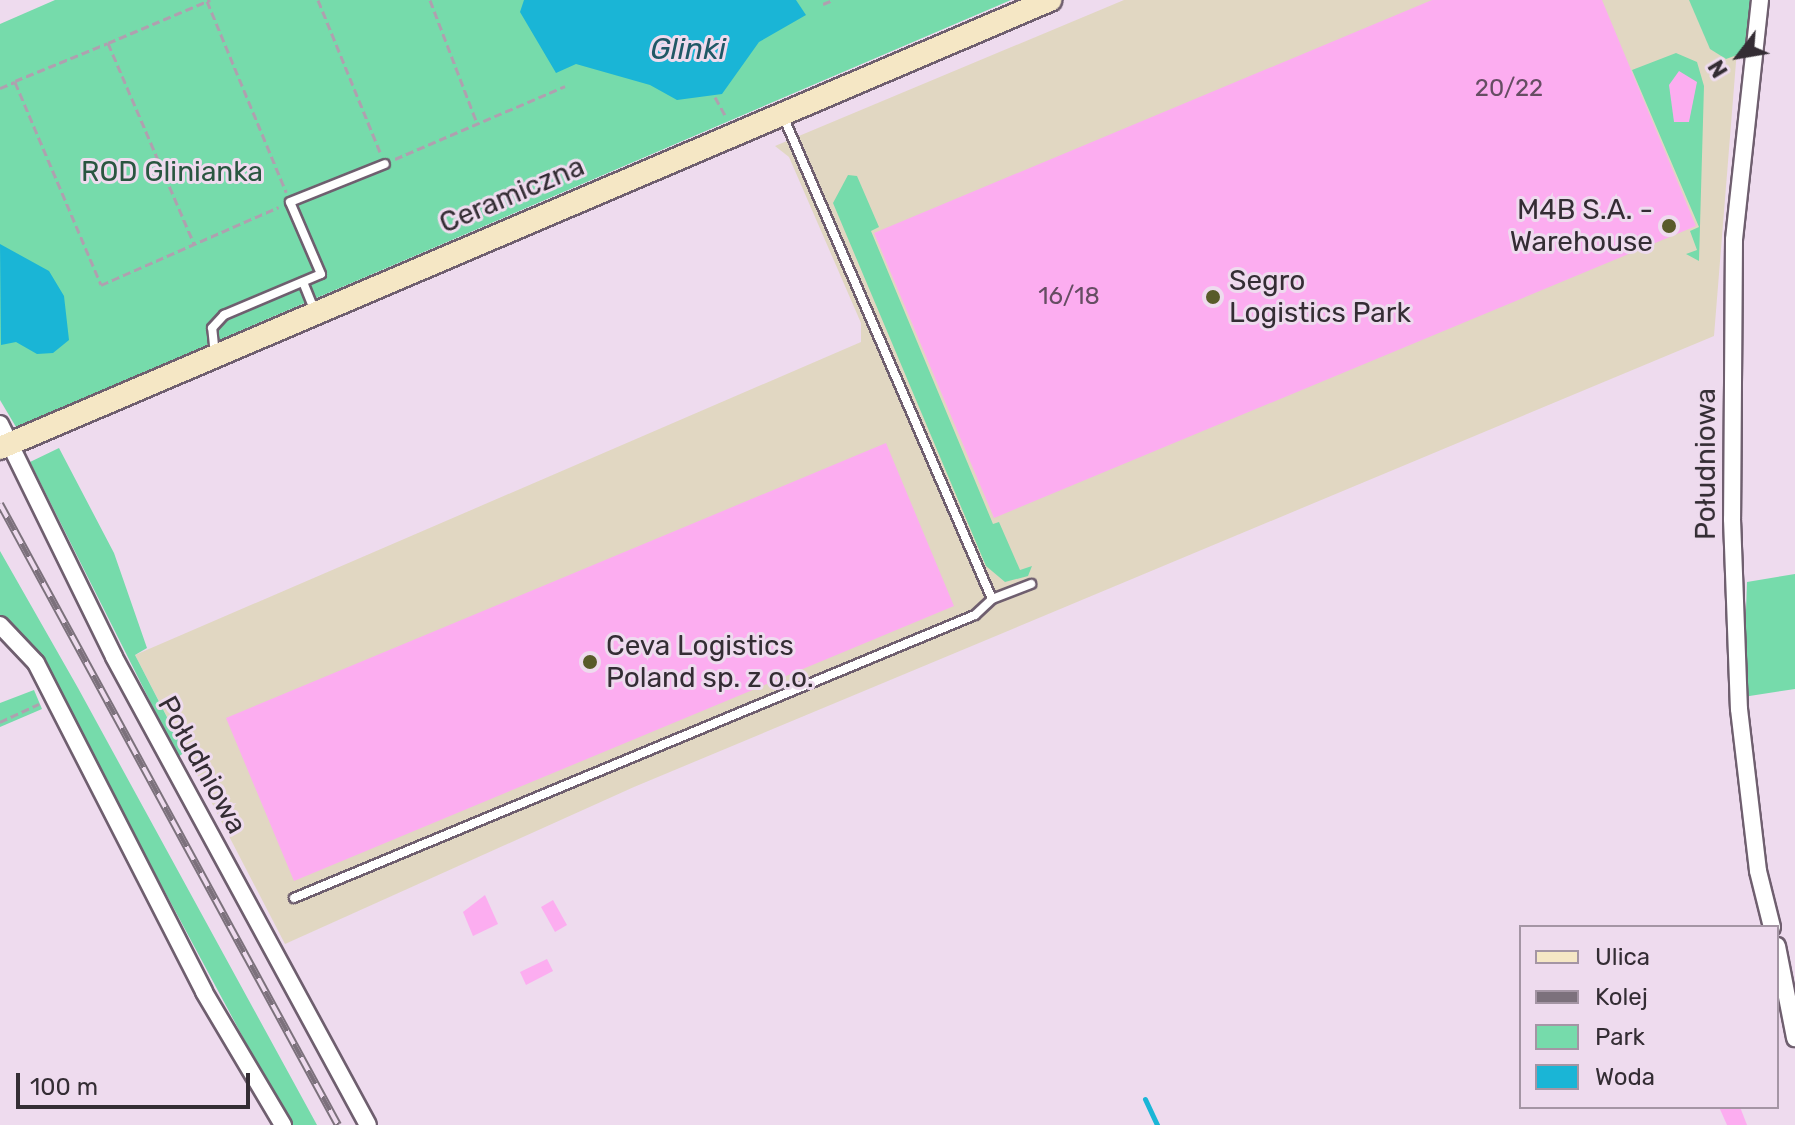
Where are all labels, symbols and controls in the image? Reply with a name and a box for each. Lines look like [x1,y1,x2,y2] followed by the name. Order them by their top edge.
[1699,16,1779,96] north arrow
[650,31,726,67] water label: Glinki
[1702,55,1734,82] text: N
[1475,75,1543,103] house number: 20/22
[435,149,589,241] street label: Ceramiczna
[81,155,263,189] park label: ROD Glinianka
[1510,193,1653,259] place label: M4B S.A. - Warehouse
[1660,217,1678,235] marker: M4B S.A. - Warehouse
[1229,264,1411,330] place label: Segro Logistics Park
[1038,283,1100,311] house number: 16/18
[1204,288,1222,306] marker: Segro Logistics Park
[1689,388,1723,540] street label: Południowa
[606,629,814,695] place label: Ceva Logistics Poland sp. z o.o.
[581,653,599,671] marker: Ceva Logistics Poland sp. z o.o.
[150,690,254,840] street label: Południowa
[1519,925,1779,1109] legend
[1595,943,1650,971] text: Ulica
[1595,983,1648,1011] text: Kolej
[1595,1023,1645,1051] text: Park
[20,1057,254,1107] scale bar
[1595,1063,1655,1091] text: Woda
[30,1073,98,1101] text: 100 m

